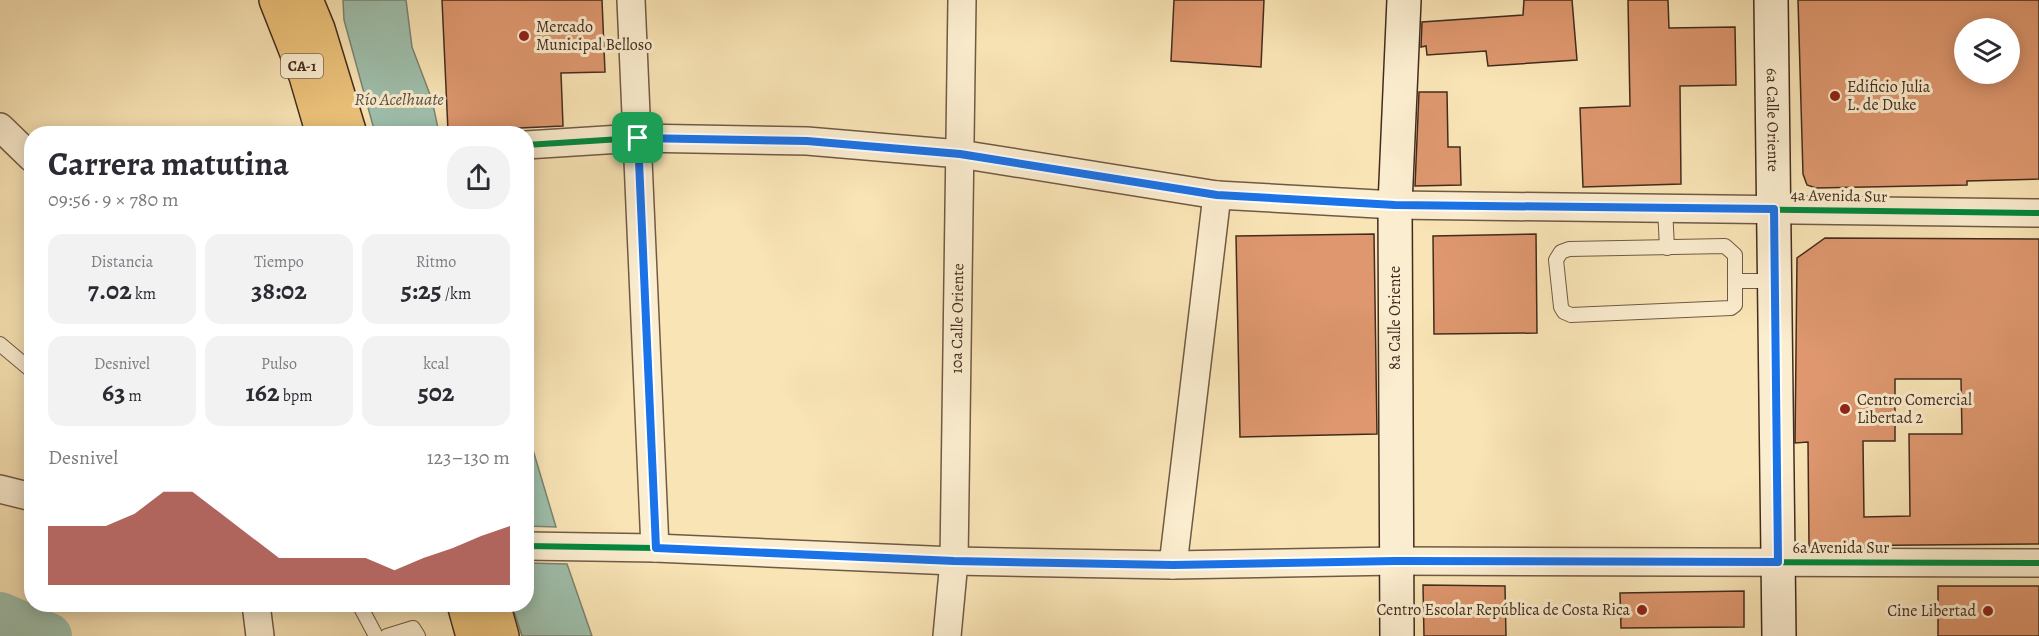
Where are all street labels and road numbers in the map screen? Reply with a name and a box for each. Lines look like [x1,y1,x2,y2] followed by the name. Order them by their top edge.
[281,54,323,78] road number: CA-1
[1761,68,1784,172] street label: 6a Calle Oriente
[1790,184,1888,208] street label: 4a Avenida Sur
[946,263,969,374] street label: 10a Calle Oriente
[1384,266,1406,370] street label: 8a Calle Oriente
[1793,537,1889,559] street label: 6a Avenida Sur

